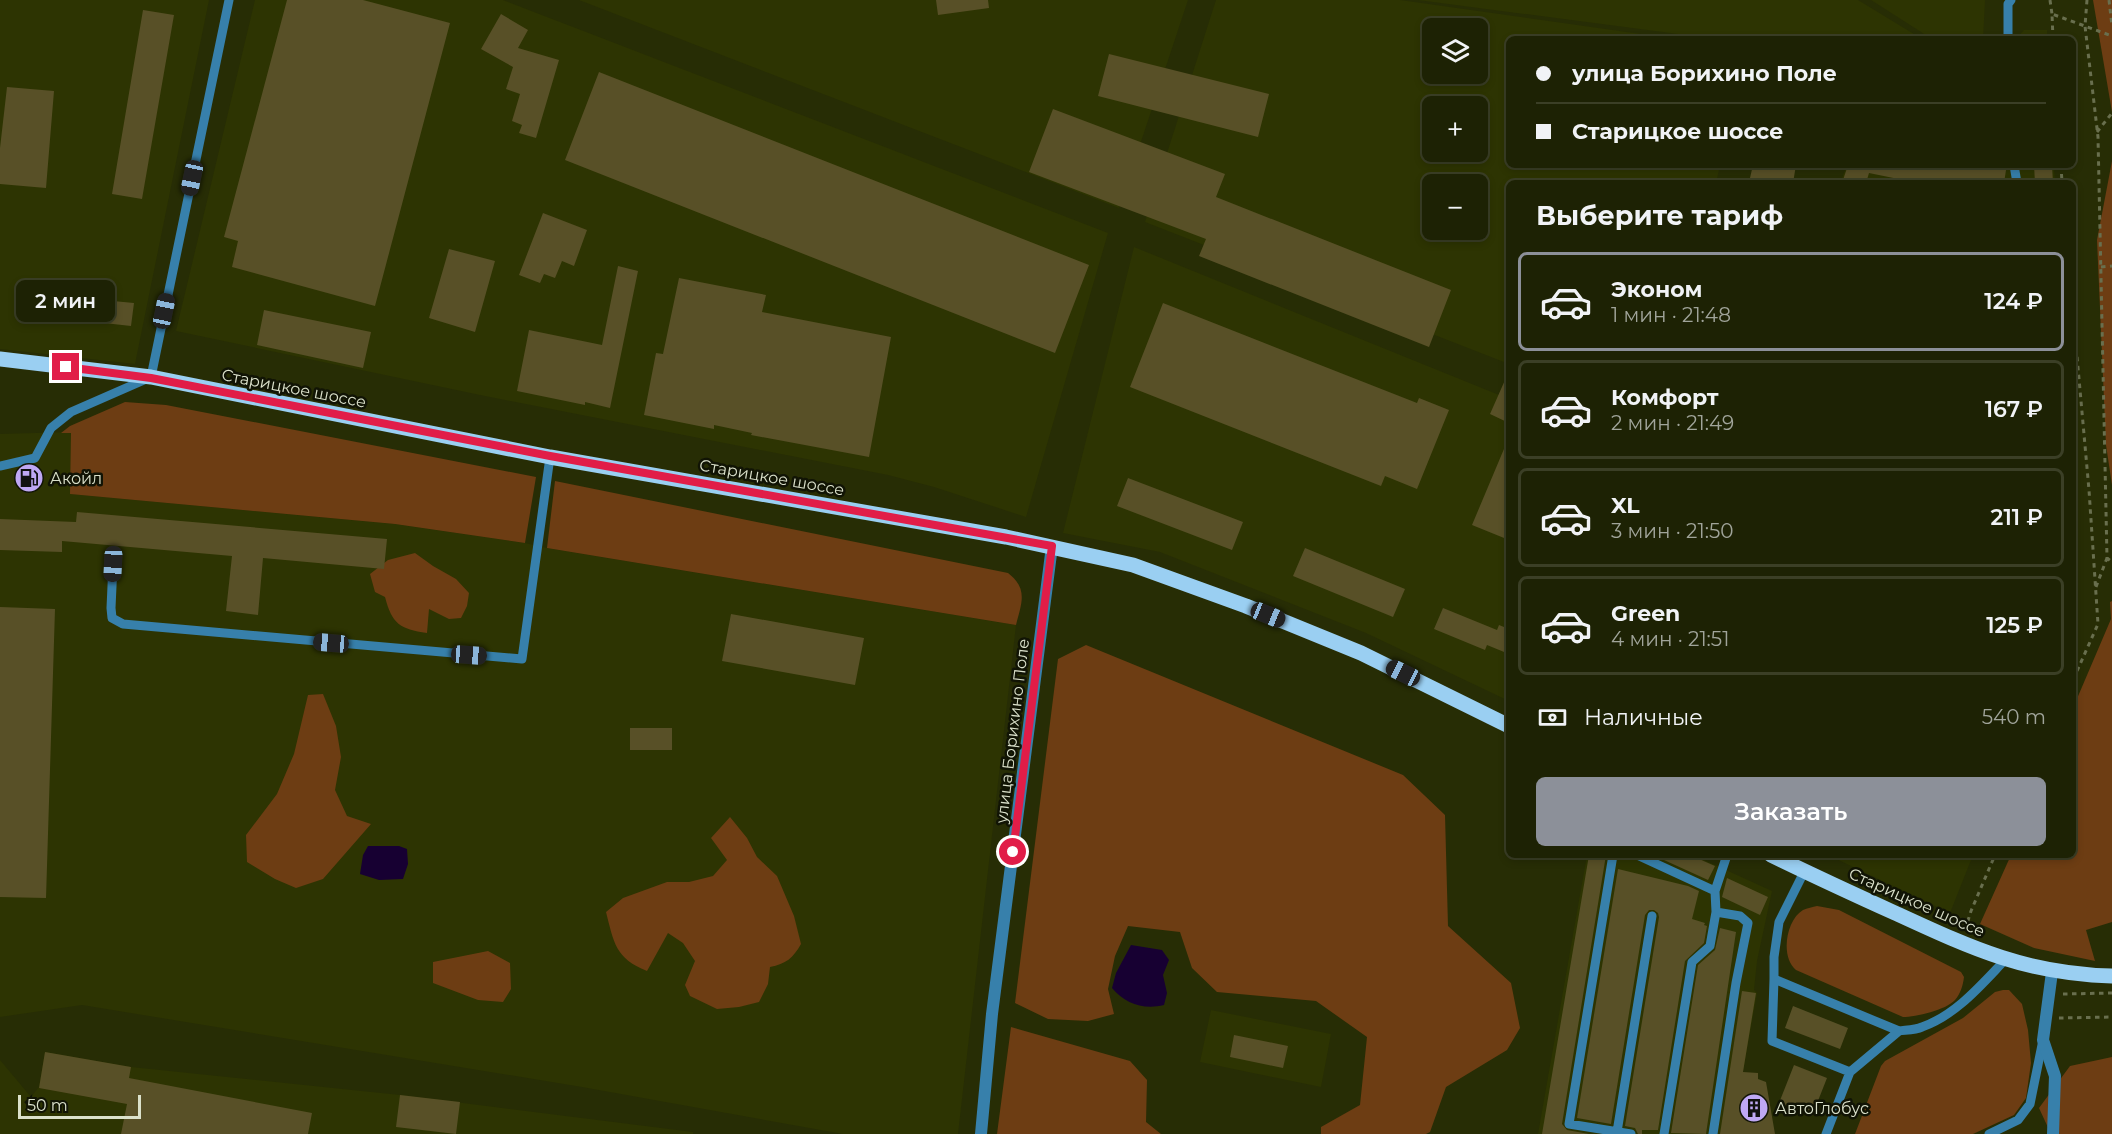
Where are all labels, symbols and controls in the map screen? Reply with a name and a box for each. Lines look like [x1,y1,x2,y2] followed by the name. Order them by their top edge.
[1422,18,1488,240] map controls
[1422,18,1488,84] button: layers
[1572,60,1837,87] text: улица Борихино Поле
[1422,96,1488,162] button: +
[1572,118,1783,145] text: Старицкое шоссе
[179,159,205,197] car
[1422,174,1488,240] button: −
[1536,199,1783,232] text: Выберите тариф
[1539,275,1593,329] icon: car
[1611,276,1702,303] text: Эконом
[16,280,116,322] callout: 2 мин
[1984,288,2043,315] text: 124 ₽
[35,289,96,313] text: 2 мин
[151,292,177,330] car
[1611,303,1731,327] text: 1 мин · 21:48
[52,353,79,380] route end
[220,365,368,412] street label: Старицкое шоссе
[1539,383,1593,437] icon: car
[1611,384,1719,411] text: Комфорт
[1985,396,2043,423] text: 167 ₽
[1611,411,1734,435] text: 2 мин · 21:49
[698,455,846,500] street label: Старицкое шоссе
[13,462,45,494] fuel station icon: Акойл
[50,469,102,488] place label: Акойл
[1539,491,1593,545] icon: car
[1611,492,1640,519] text: XL
[1991,504,2043,531] text: 211 ₽
[1611,519,1733,543] text: 3 мин · 21:50
[103,546,123,582] car
[1539,599,1593,653] icon: car
[1248,600,1288,630] car
[1611,600,1680,627] text: Green
[1986,612,2043,639] text: 125 ₽
[1611,627,1729,651] text: 4 мин · 21:51
[312,632,350,654] car
[992,638,1033,825] street label: улица Борихино Поле
[450,645,488,665] car
[1383,657,1423,689] car
[1536,701,1569,734] icon: cash
[1584,704,1703,731] text: Наличные
[1982,705,2046,729] text: 540 m
[1536,777,2046,846] button: Заказать
[999,838,1026,865] route start
[1846,864,1988,941] street label: Старицкое шоссе
[18,1092,141,1120] scale bar
[1738,1092,1770,1124] building icon: АвтоГлобус
[27,1096,68,1115] text: 50 m
[1775,1099,1869,1118] place label: АвтоГлобус

